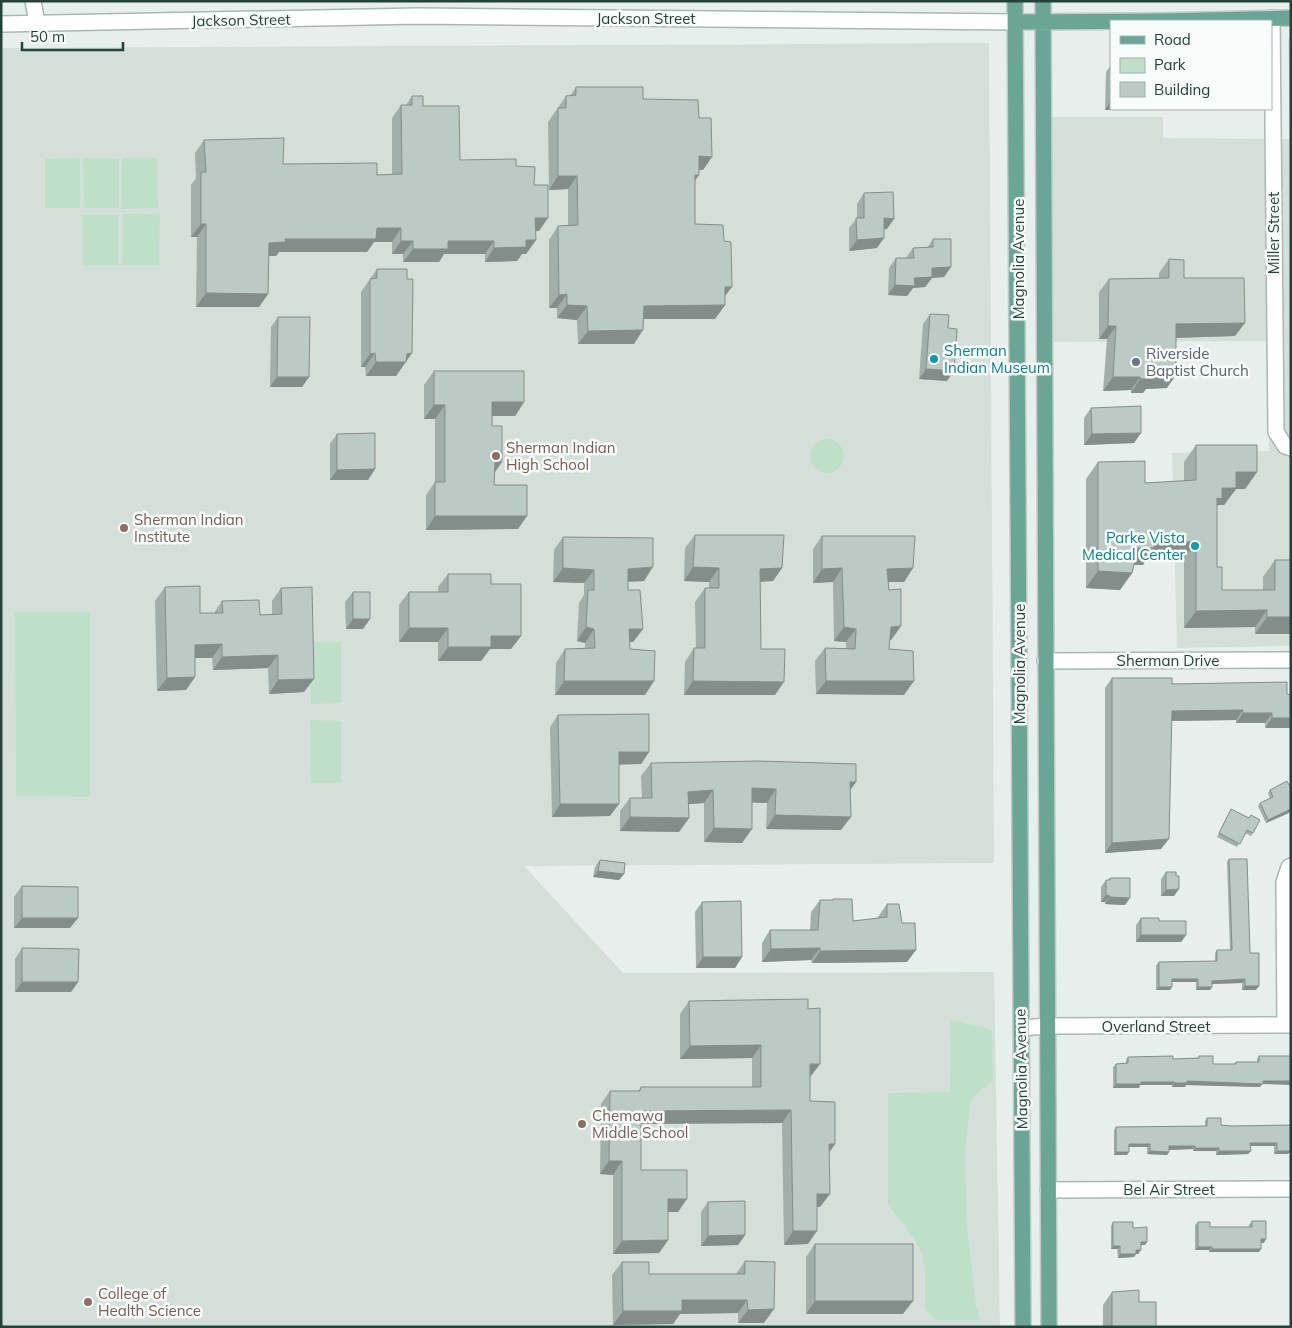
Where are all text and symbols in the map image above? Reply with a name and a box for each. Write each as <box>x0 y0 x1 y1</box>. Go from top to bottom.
street label: Jackson Street <box>596 9 696 28</box>
street label: Jackson Street <box>191 10 291 30</box>
scale bar <box>22 20 124 52</box>
legend <box>1110 20 1272 110</box>
text: 50 m <box>30 27 65 46</box>
text: Road <box>1154 30 1191 49</box>
text: Park <box>1154 55 1186 74</box>
text: Building <box>1154 80 1210 99</box>
street label: Miller Street <box>1264 192 1283 274</box>
street label: Magnolia Avenue <box>1009 199 1028 319</box>
place label: Sherman Indian Museum <box>944 341 1050 377</box>
place label: Riverside Baptist Church <box>1146 344 1249 380</box>
marker: Sherman Indian Museum <box>928 353 940 365</box>
marker: Riverside Baptist Church <box>1130 356 1142 368</box>
place label: Sherman Indian High School <box>506 438 616 474</box>
marker: Sherman Indian High School <box>490 450 502 462</box>
place label: Sherman Indian Institute <box>134 510 244 546</box>
marker: Sherman Indian Institute <box>118 522 130 534</box>
place label: Parke Vista Medical Center <box>1082 528 1186 564</box>
marker: Parke Vista Medical Center <box>1189 540 1201 552</box>
street label: Magnolia Avenue <box>1010 604 1029 724</box>
street label: Sherman Drive <box>1117 651 1219 670</box>
street label: Magnolia Avenue <box>1010 1009 1032 1129</box>
street label: Overland Street <box>1102 1017 1210 1036</box>
place label: Chemawa Middle School <box>592 1106 688 1142</box>
marker: Chemawa Middle School <box>576 1118 588 1130</box>
street label: Bel Air Street <box>1123 1180 1215 1199</box>
place label: College of Health Science <box>98 1284 201 1320</box>
marker: College of Health Science <box>82 1296 94 1308</box>

